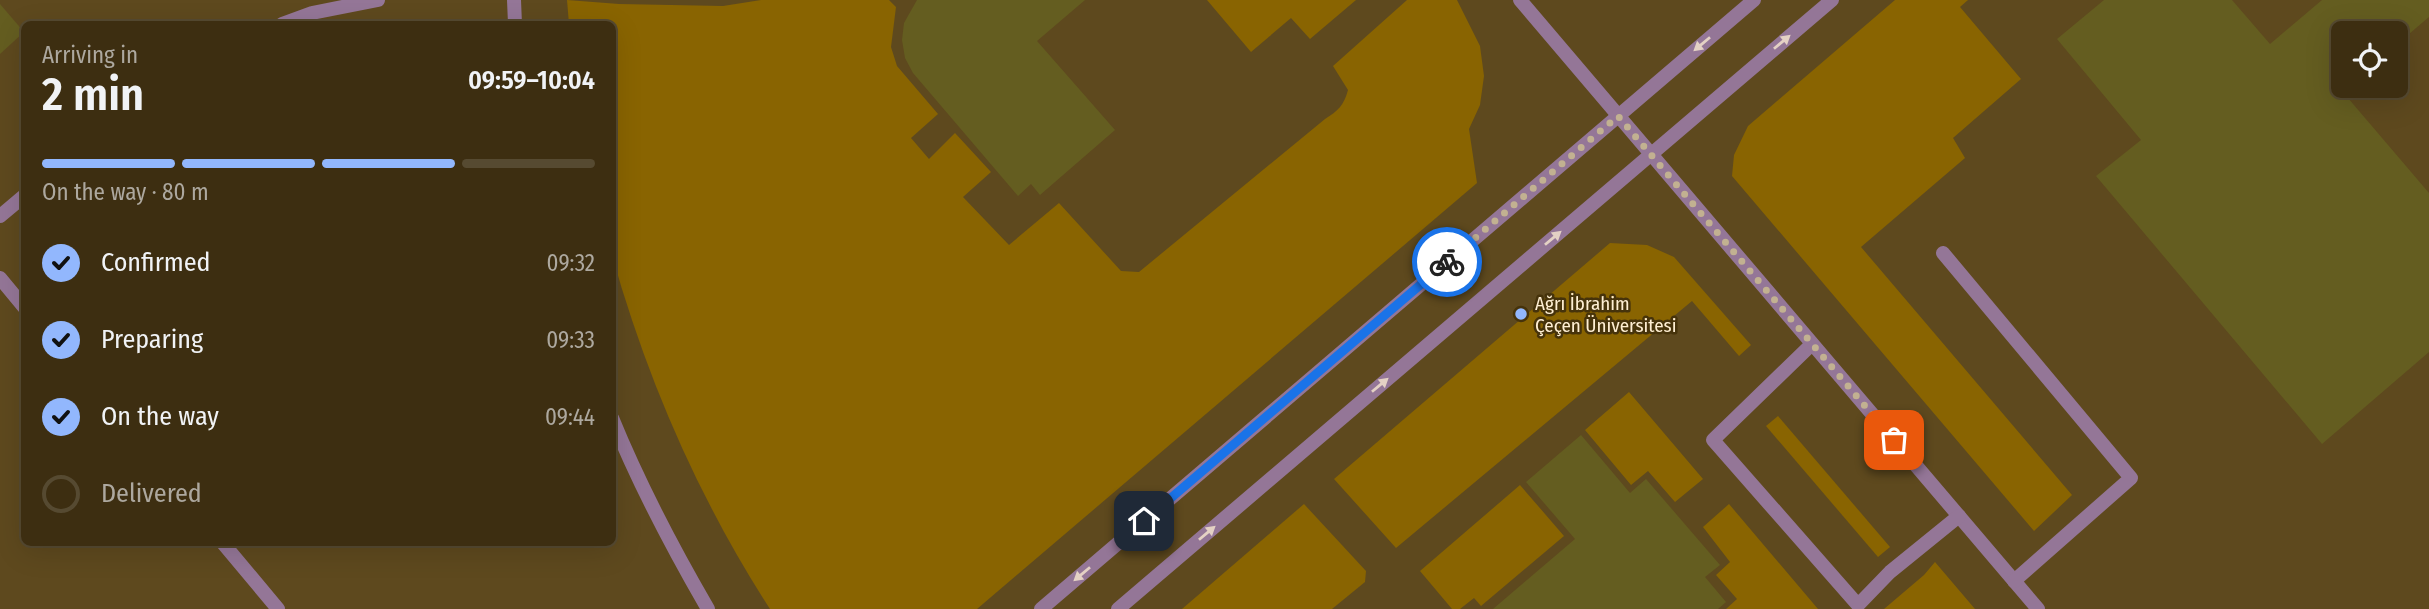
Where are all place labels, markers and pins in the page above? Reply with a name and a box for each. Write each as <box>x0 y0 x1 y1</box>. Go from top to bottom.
place label: Ağrı İbrahim Çeçen Üniversitesi <box>1535 292 1677 337</box>
marker: Ağrı İbrahim Çeçen Üniversitesi <box>1513 306 1529 322</box>
pin <box>1864 410 1924 470</box>
pin <box>1114 491 1174 551</box>

